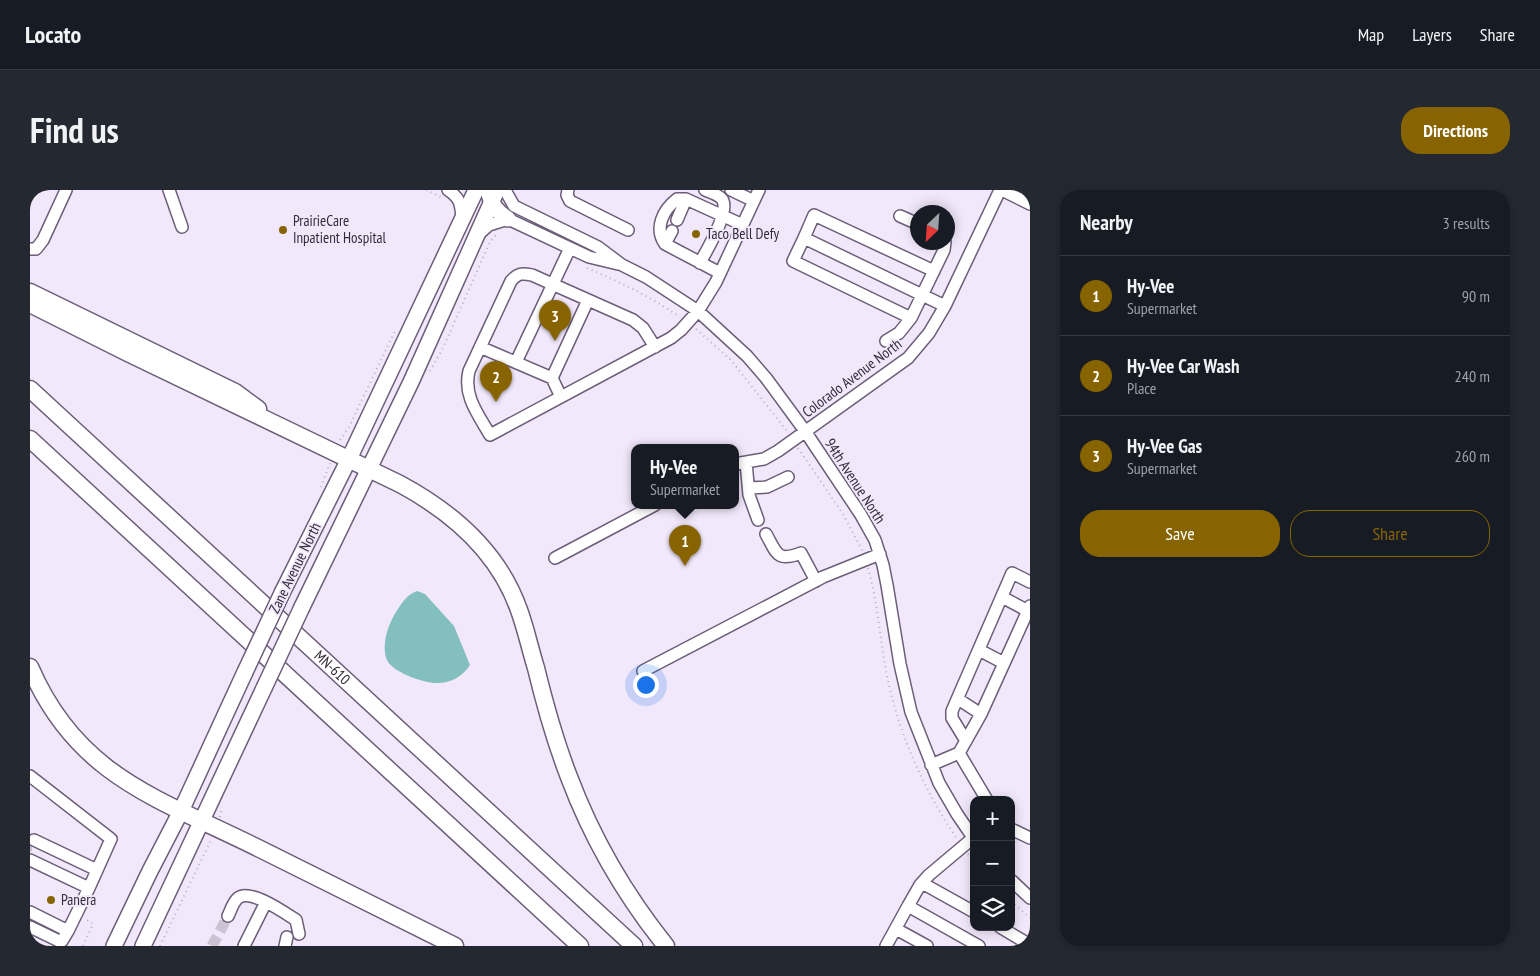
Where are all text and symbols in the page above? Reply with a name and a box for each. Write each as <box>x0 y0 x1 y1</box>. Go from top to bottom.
text: Locato <box>25 19 81 50</box>
text: Map <box>1358 23 1384 46</box>
text: Layers <box>1412 23 1452 46</box>
text: Share <box>1480 23 1515 46</box>
text: Find us <box>30 107 119 153</box>
button: Directions <box>1401 107 1510 154</box>
north arrow <box>910 205 955 250</box>
text: Nearby <box>1080 209 1133 236</box>
place label: PrairieCare Inpatient Hospital <box>293 211 387 247</box>
text: 3 results <box>1443 213 1490 233</box>
marker: PrairieCare Inpatient Hospital <box>277 224 289 236</box>
place label: Taco Bell Defy <box>706 224 780 243</box>
marker: Taco Bell Defy <box>690 228 702 240</box>
text: Hy-Vee <box>1127 274 1175 298</box>
text: 1 <box>1092 286 1100 306</box>
text: 90 m <box>1462 286 1490 306</box>
text: Supermarket <box>1127 298 1197 318</box>
pin: 3 <box>539 300 571 341</box>
street label: Colorado Avenue North <box>798 334 905 421</box>
text: Hy-Vee Car Wash <box>1127 354 1239 378</box>
pin: 2 <box>480 361 512 402</box>
text: 2 <box>1092 366 1100 386</box>
text: 240 m <box>1455 366 1490 386</box>
text: Place <box>1127 378 1156 398</box>
text: Hy-Vee Gas <box>1127 434 1202 458</box>
street label: 94th Avenue North <box>821 435 890 527</box>
popup <box>631 444 739 509</box>
text: 3 <box>1092 446 1100 466</box>
text: 260 m <box>1455 446 1490 466</box>
text: Hy-Vee <box>650 455 698 479</box>
text: Supermarket <box>1127 458 1197 478</box>
text: Supermarket <box>650 479 720 499</box>
button: Save <box>1080 510 1280 557</box>
button: Share <box>1290 510 1490 557</box>
street label: Zane Avenue North <box>264 519 325 616</box>
pin: 1 <box>669 525 701 566</box>
street label: MN-610 <box>310 646 355 689</box>
your location <box>633 672 659 698</box>
map controls <box>970 796 1015 931</box>
button: + <box>970 796 1015 841</box>
button: − <box>970 841 1015 886</box>
button: layers <box>970 886 1015 931</box>
place label: Panera <box>61 890 96 909</box>
marker: Panera <box>45 894 57 906</box>

